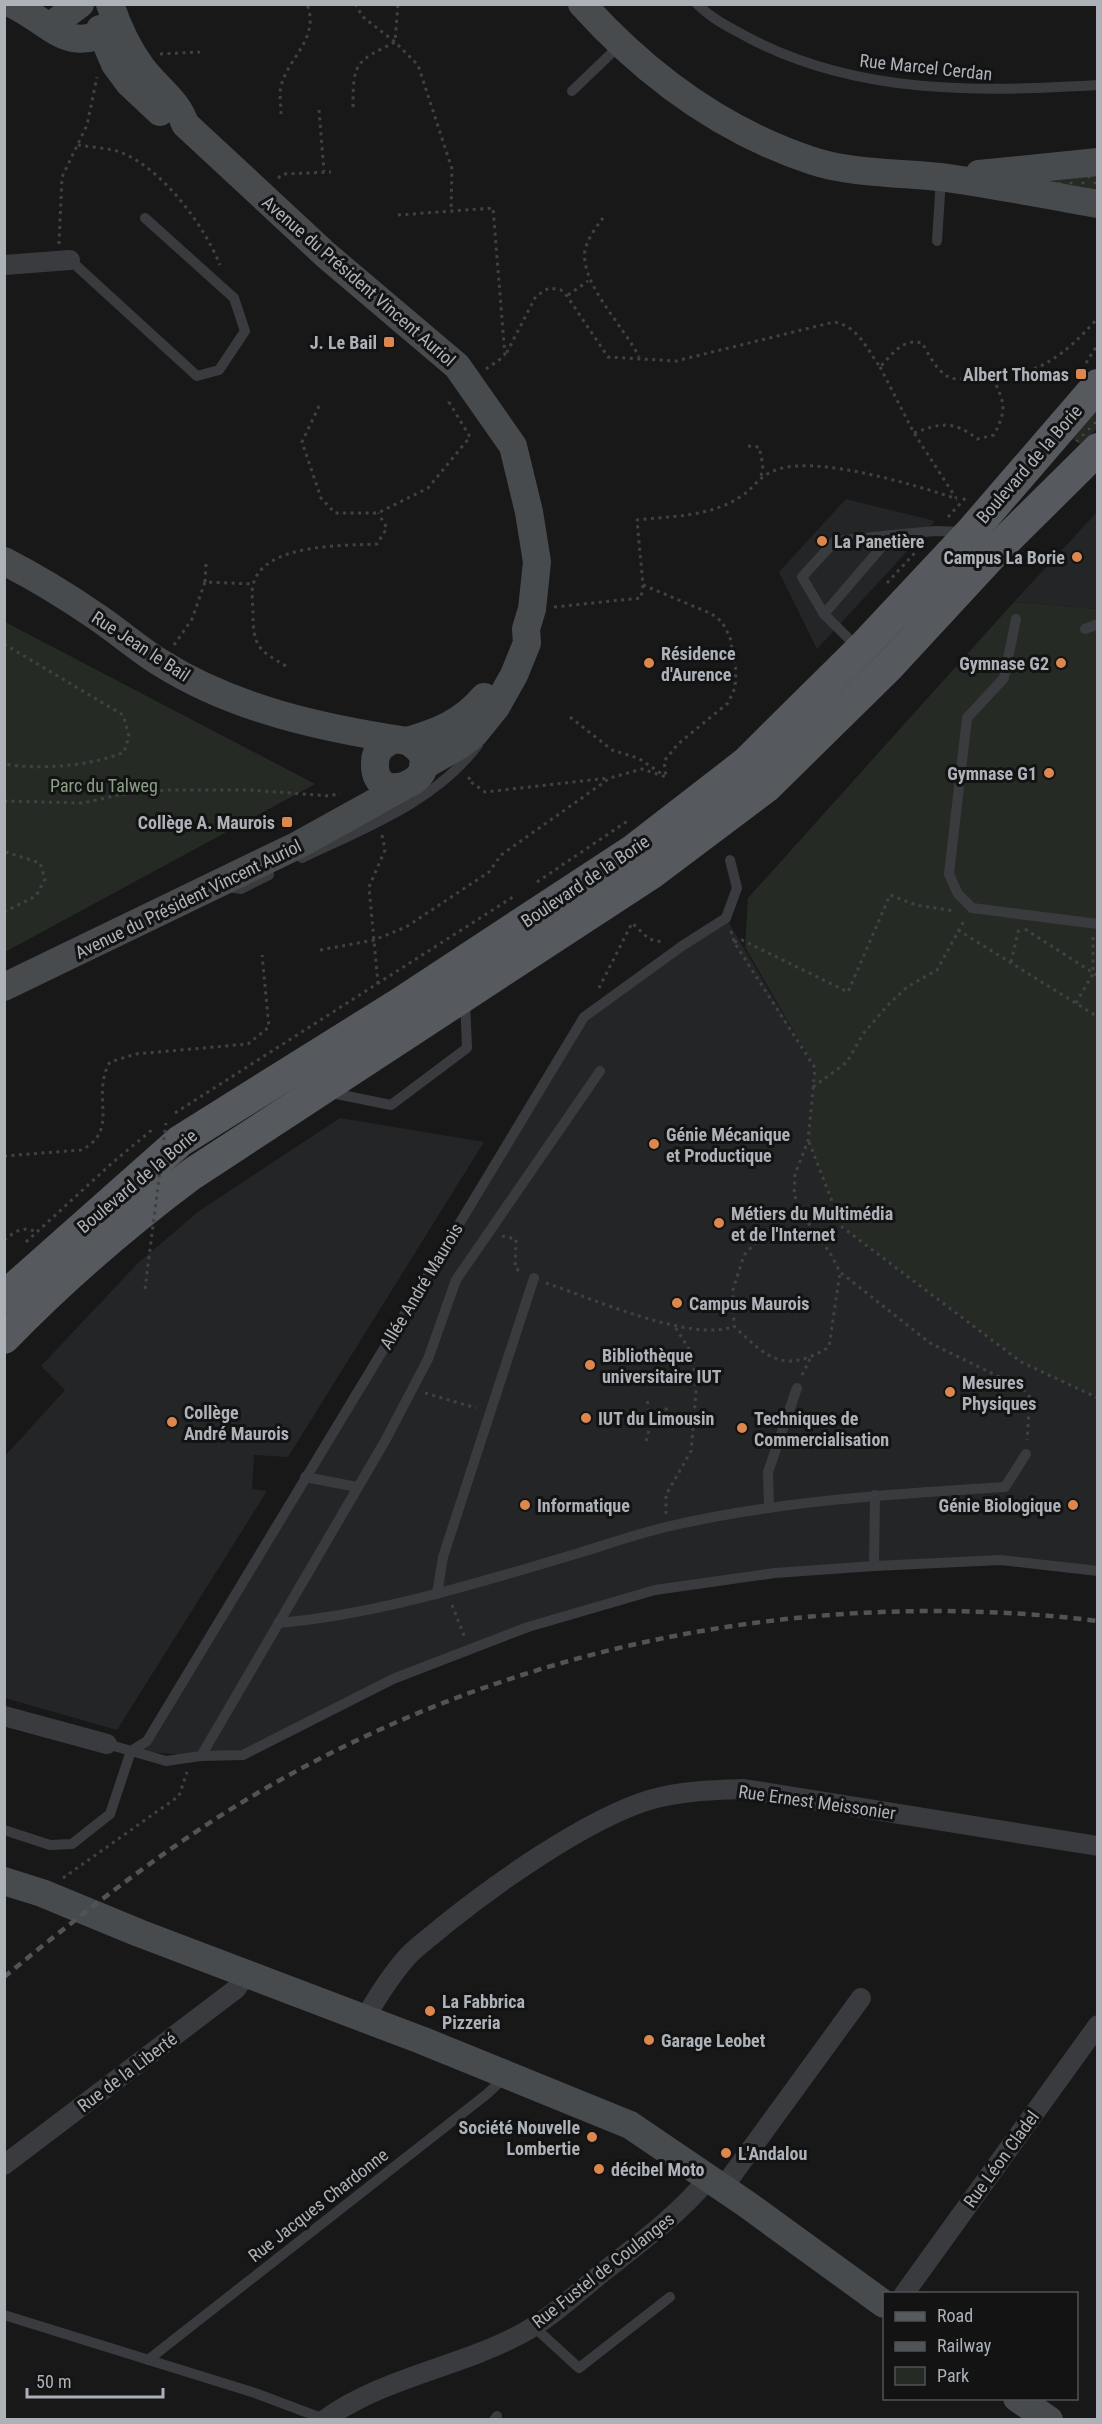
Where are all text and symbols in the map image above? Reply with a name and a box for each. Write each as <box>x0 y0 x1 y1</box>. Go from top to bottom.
street label: Rue Marcel Cerdan <box>858 50 994 84</box>
street label: Avenue du Président Vincent Auriol <box>258 191 460 371</box>
place label: J. Le Bail <box>310 332 377 353</box>
marker: J. Le Bail <box>382 335 396 349</box>
place label: Albert Thomas <box>963 364 1069 385</box>
marker: Albert Thomas <box>1074 367 1088 381</box>
street label: Boulevard de la Borie <box>972 401 1086 527</box>
place label: La Panetière <box>834 531 925 552</box>
marker: La Panetière <box>815 534 829 548</box>
place label: Campus La Borie <box>943 547 1065 568</box>
marker: Campus La Borie <box>1070 550 1084 564</box>
street label: Rue Jean le Bail <box>88 606 194 686</box>
place label: Résidence d'Aurence <box>661 643 736 685</box>
place label: Gymnase G2 <box>959 653 1049 674</box>
marker: Résidence d'Aurence <box>642 656 656 670</box>
marker: Gymnase G2 <box>1054 656 1068 670</box>
place label: Gymnase G1 <box>947 763 1037 784</box>
marker: Gymnase G1 <box>1042 766 1056 780</box>
park label: Parc du Talweg <box>50 775 158 796</box>
place label: Collège A. Maurois <box>138 812 275 833</box>
marker: Collège A. Maurois <box>280 815 294 829</box>
street label: Boulevard de la Borie <box>517 830 653 932</box>
street label: Avenue du Président Vincent Auriol <box>72 835 304 963</box>
place label: Génie Mécanique et Productique <box>666 1124 791 1166</box>
street label: Boulevard de la Borie <box>73 1125 201 1237</box>
marker: Génie Mécanique et Productique <box>647 1137 661 1151</box>
place label: Métiers du Multimédia et de l'Internet <box>731 1203 893 1245</box>
marker: Métiers du Multimédia et de l'Internet <box>712 1216 726 1230</box>
street label: Allée André Maurois <box>375 1219 467 1353</box>
place label: Campus Maurois <box>689 1293 809 1314</box>
marker: Campus Maurois <box>670 1296 684 1310</box>
place label: Bibliothèque universitaire IUT <box>602 1345 722 1387</box>
marker: Bibliothèque universitaire IUT <box>583 1358 597 1372</box>
place label: Mesures Physiques <box>962 1372 1036 1414</box>
marker: Mesures Physiques <box>943 1385 957 1399</box>
place label: Collège André Maurois <box>184 1402 289 1444</box>
place label: IUT du Limousin <box>598 1408 714 1429</box>
place label: Techniques de Commercialisation <box>754 1408 889 1450</box>
marker: IUT du Limousin <box>579 1411 593 1425</box>
marker: Collège André Maurois <box>165 1415 179 1429</box>
marker: Techniques de Commercialisation <box>735 1421 749 1435</box>
place label: Informatique <box>537 1495 630 1516</box>
place label: Génie Biologique <box>939 1495 1061 1516</box>
marker: Informatique <box>518 1498 532 1512</box>
marker: Génie Biologique <box>1066 1498 1080 1512</box>
street label: Rue Ernest Meissonier <box>737 1781 897 1823</box>
place label: La Fabbrica Pizzeria <box>442 1991 525 2033</box>
marker: La Fabbrica Pizzeria <box>423 2004 437 2018</box>
street label: Rue de la Liberté <box>73 2028 181 2116</box>
place label: Garage Leobet <box>661 2030 766 2051</box>
marker: Garage Leobet <box>642 2033 656 2047</box>
street label: Rue Léon Cladel <box>959 2107 1043 2211</box>
place label: Société Nouvelle Lombertie <box>459 2117 580 2159</box>
marker: Société Nouvelle Lombertie <box>585 2130 599 2144</box>
place label: L'Andalou <box>738 2143 807 2164</box>
street label: Rue Jacques Chardonne <box>244 2144 392 2266</box>
marker: L'Andalou <box>719 2146 733 2160</box>
place label: décibel Moto <box>611 2159 704 2180</box>
marker: décibel Moto <box>592 2162 606 2176</box>
street label: Rue Fustel de Coulanges <box>528 2208 678 2332</box>
legend <box>883 2292 1078 2400</box>
text: Road <box>937 2305 973 2326</box>
text: Railway <box>937 2335 992 2356</box>
scale bar <box>27 2361 164 2399</box>
text: Park <box>937 2365 969 2386</box>
text: 50 m <box>36 2371 71 2392</box>

